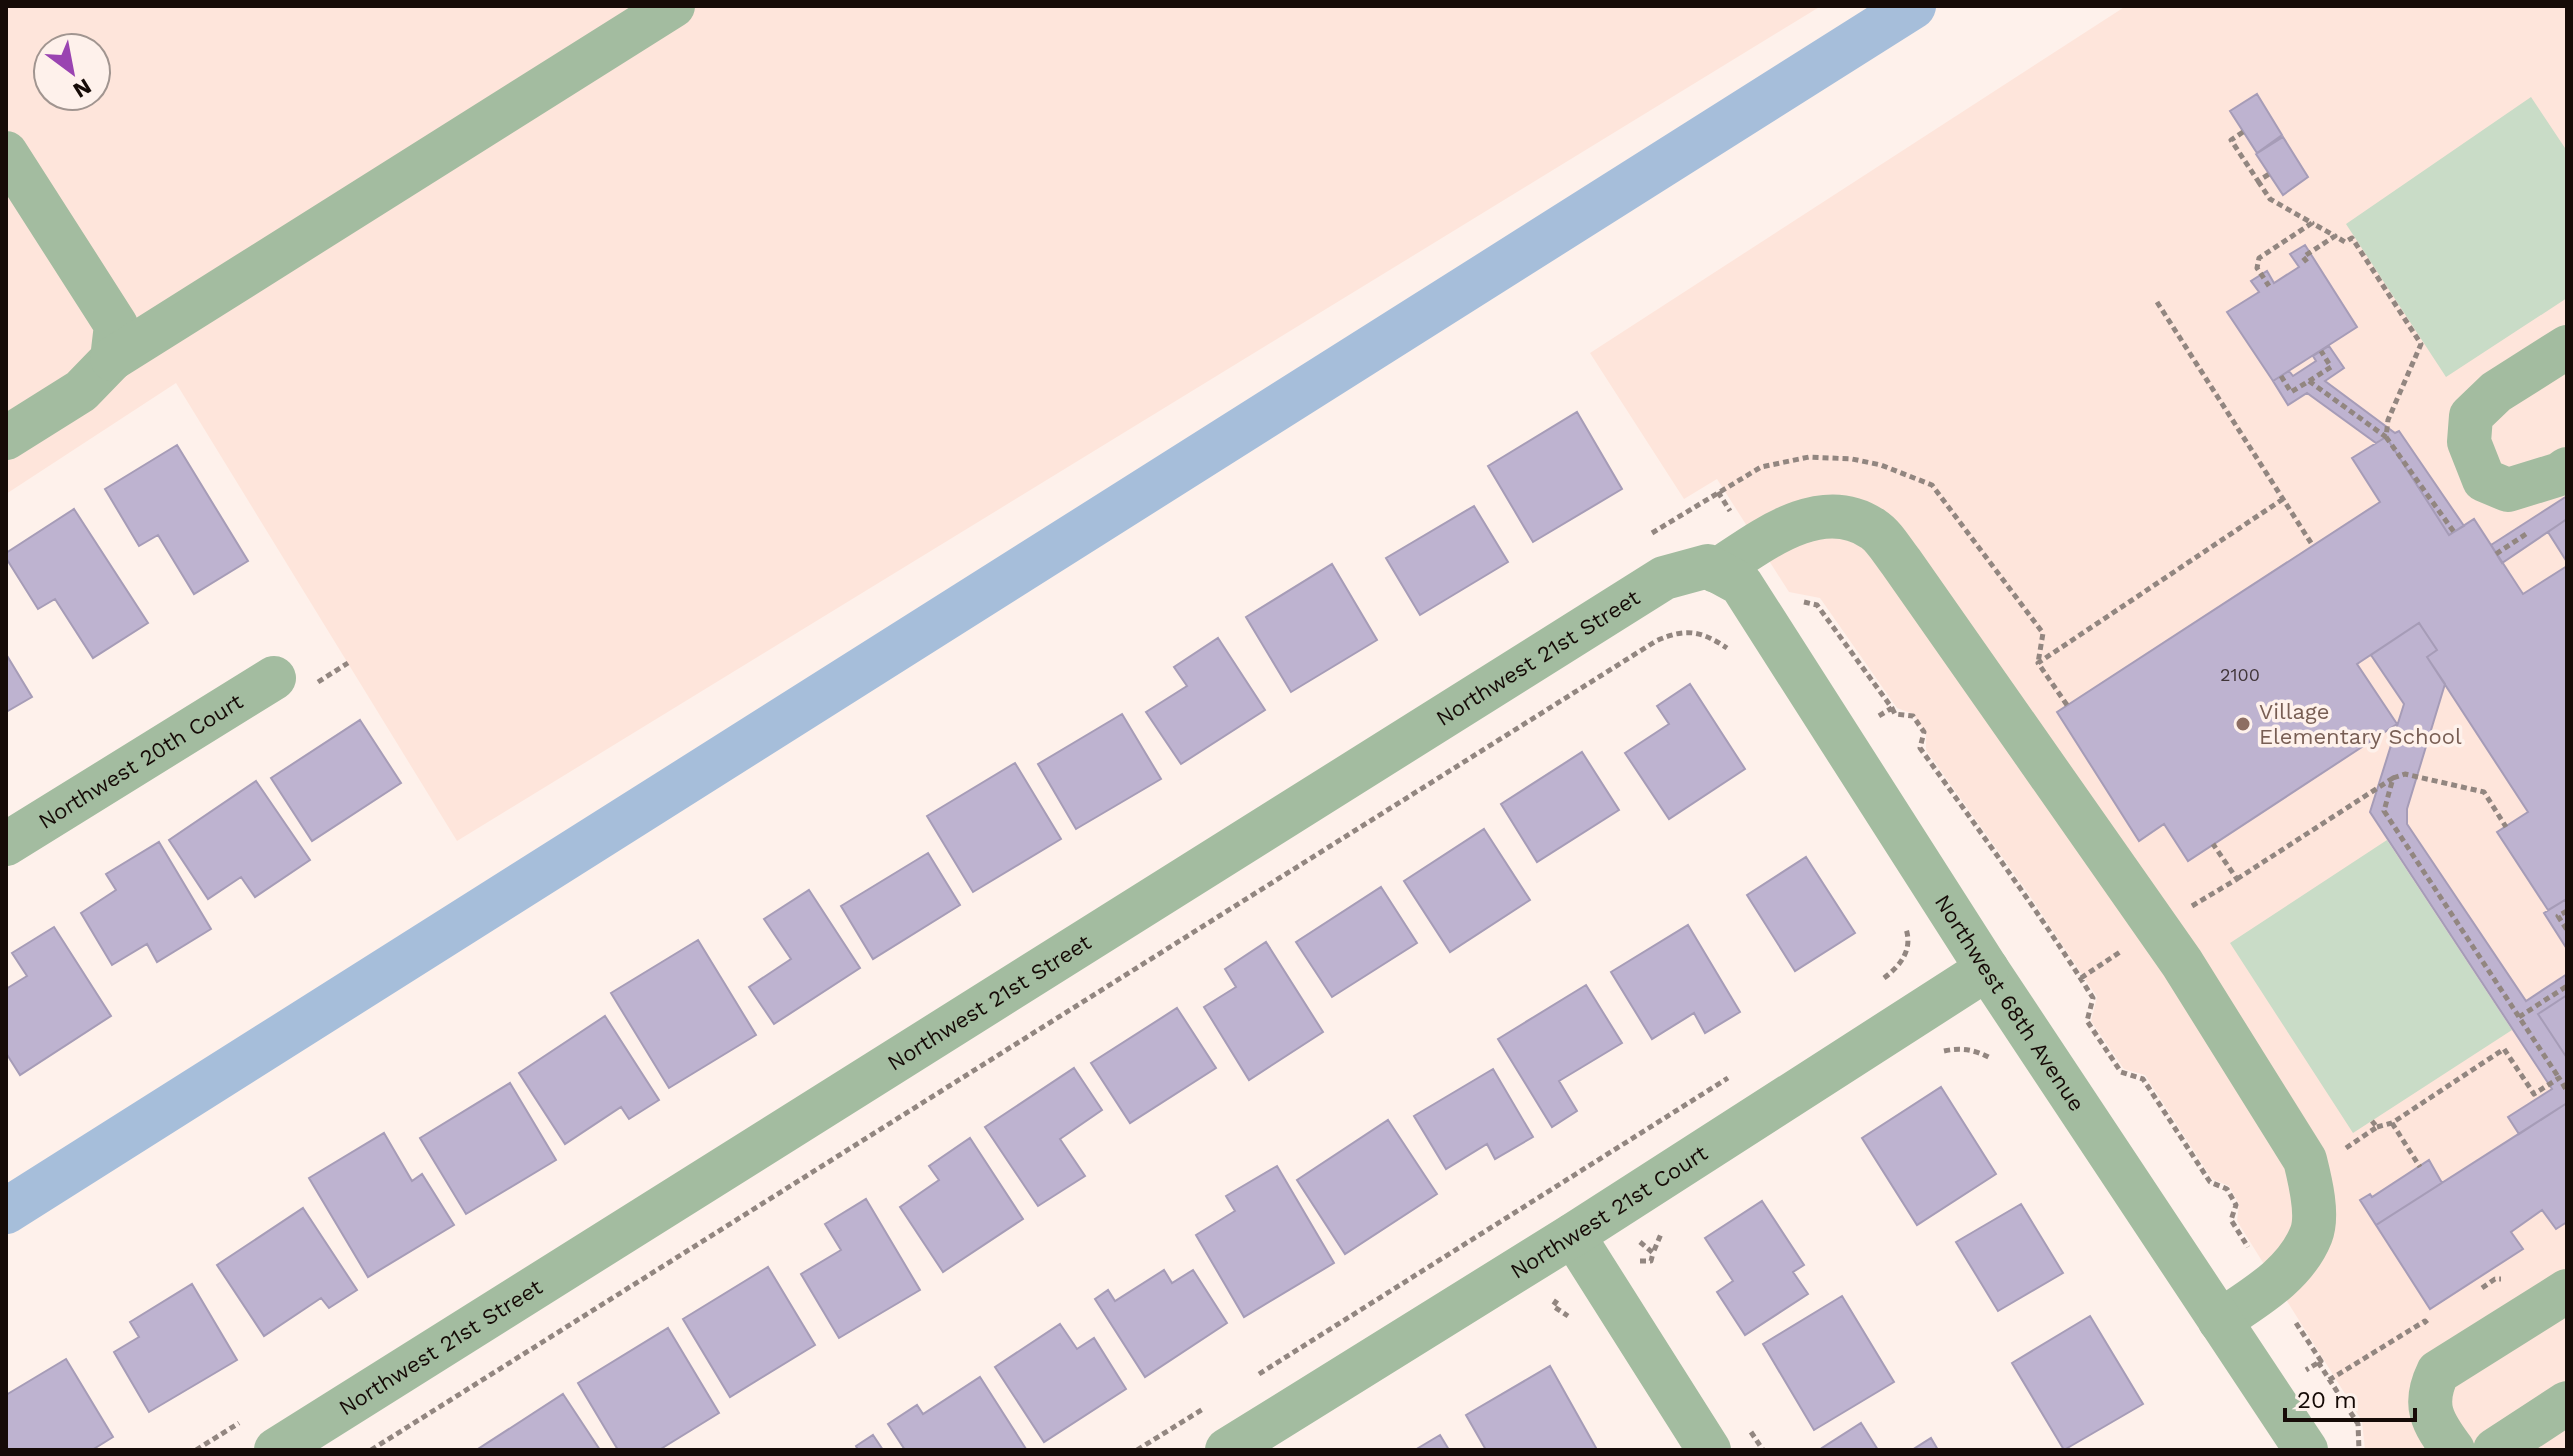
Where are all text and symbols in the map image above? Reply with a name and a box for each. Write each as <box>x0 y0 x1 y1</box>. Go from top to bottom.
north arrow <box>32 32 112 112</box>
text: N <box>69 74 96 103</box>
street label: Northwest 21st Street <box>1431 584 1644 731</box>
house number: 2100 <box>2220 664 2260 685</box>
street label: Northwest 20th Court <box>34 688 247 833</box>
place label: Village Elementary School <box>2259 699 2462 749</box>
marker: Village Elementary School <box>2234 715 2252 733</box>
street label: Northwest 68th Avenue <box>1930 890 2090 1116</box>
street label: Northwest 21st Street <box>883 929 1095 1075</box>
street label: Northwest 21st Court <box>1506 1140 1712 1283</box>
street label: Northwest 21st Street <box>334 1274 547 1420</box>
scale bar <box>2285 1372 2415 1422</box>
text: 20 m <box>2297 1386 2357 1414</box>

